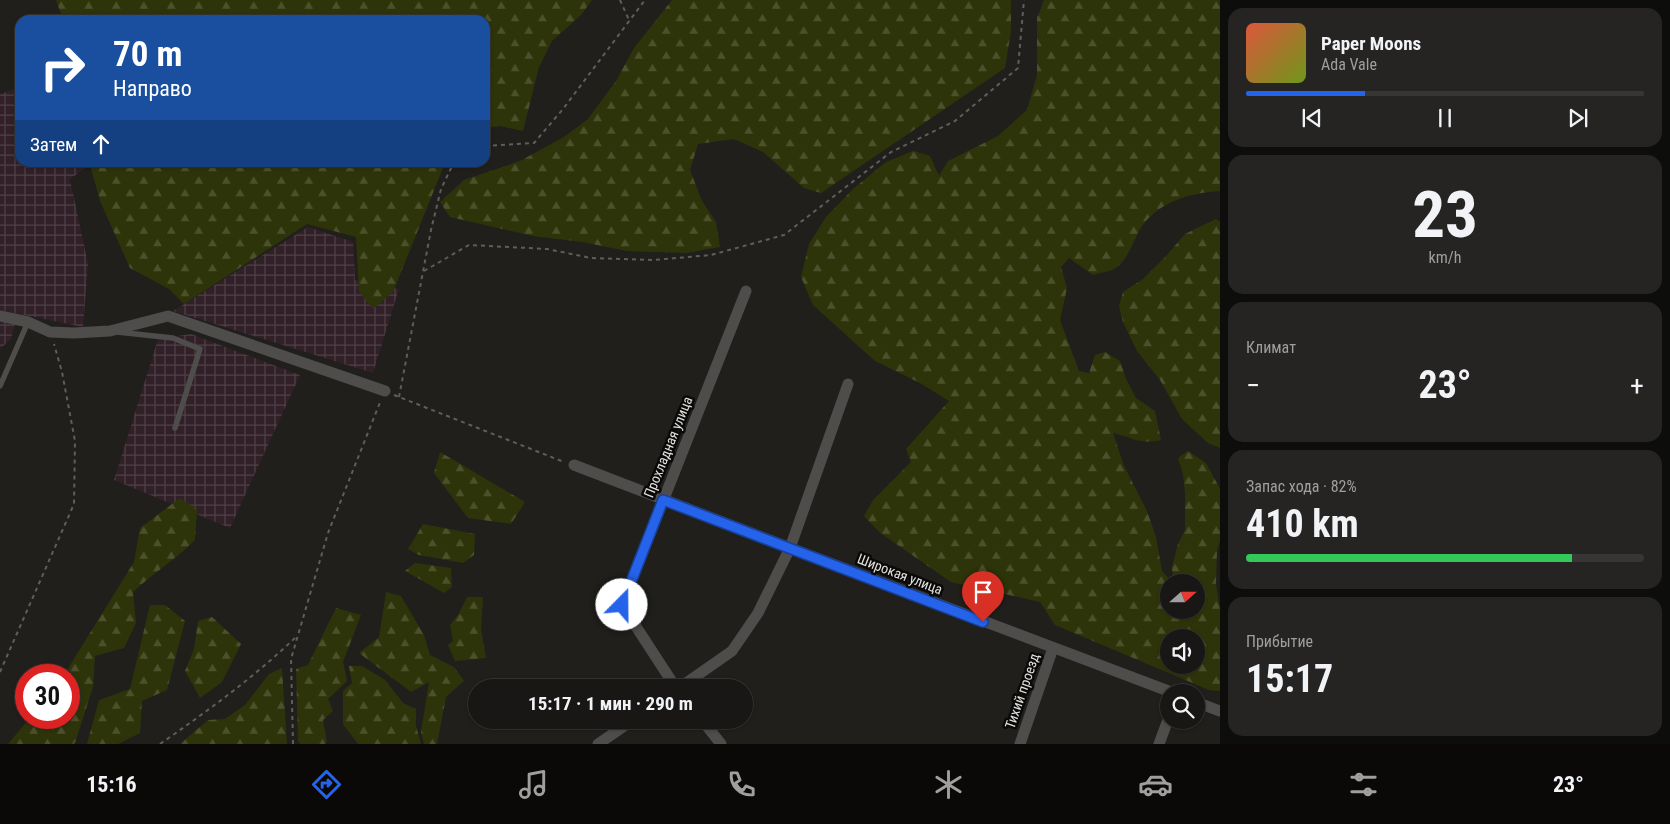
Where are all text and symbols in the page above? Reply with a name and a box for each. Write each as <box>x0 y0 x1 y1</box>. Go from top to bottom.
text: Paper Moons <box>1321 32 1421 55</box>
text: 70 m <box>113 34 182 75</box>
icon: right <box>30 35 95 100</box>
text: Ada Vale <box>1321 55 1377 74</box>
text: Направо <box>113 76 192 101</box>
icon: previous <box>1298 104 1326 132</box>
icon: pause <box>1431 104 1459 132</box>
icon: next <box>1564 104 1592 132</box>
icon: ahead <box>87 130 115 158</box>
text: Затем <box>30 133 77 156</box>
text: 23 <box>1412 177 1478 253</box>
text: km/h <box>1429 248 1461 267</box>
text: Климат <box>1246 338 1296 357</box>
text: 23° <box>1418 363 1472 407</box>
text: − <box>1246 369 1260 402</box>
text: + <box>1630 369 1644 402</box>
street label: Прохладная улица <box>640 394 696 500</box>
text: Запас хода · 82% <box>1246 477 1357 496</box>
text: 410 km <box>1246 502 1359 546</box>
street label: Широкая улица <box>855 550 945 598</box>
pin <box>962 571 1004 622</box>
north arrow <box>1160 574 1205 619</box>
map controls <box>1160 574 1205 729</box>
position arrow <box>595 578 647 630</box>
icon: arrive <box>969 578 997 606</box>
button: sound <box>1160 629 1205 674</box>
text: Прибытие <box>1246 632 1313 651</box>
street label: Тихий проезд <box>1002 651 1043 731</box>
text: 15:17 <box>1246 657 1333 701</box>
speed limit sign: 30 <box>15 664 80 729</box>
button: search <box>1160 684 1205 729</box>
text: 15:17 · 1 мин · 290 m <box>528 692 693 715</box>
icon: directions <box>309 767 344 802</box>
icon: music <box>516 767 551 802</box>
icon: phone <box>724 767 759 802</box>
icon: climate <box>931 767 966 802</box>
icon: car <box>1138 767 1173 802</box>
icon: filters <box>1346 767 1381 802</box>
text: 15:16 <box>86 772 137 797</box>
text: 23° <box>1553 772 1584 797</box>

